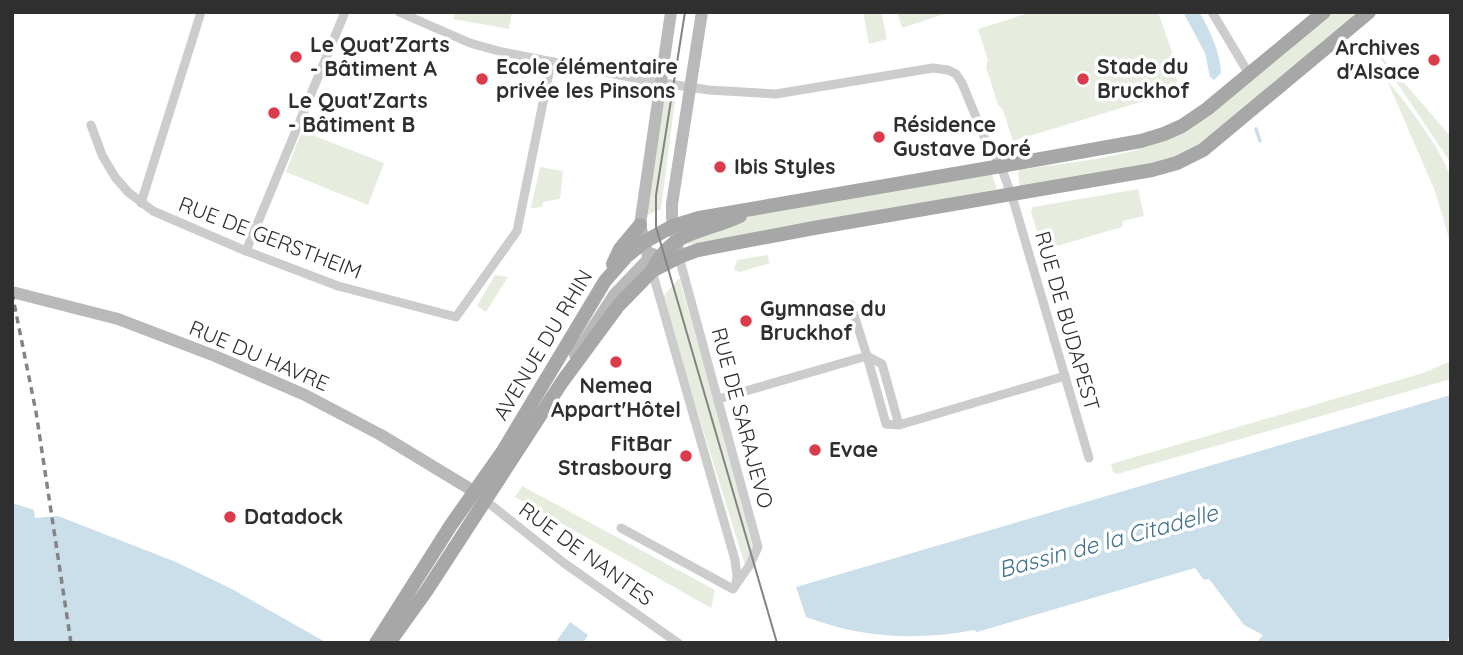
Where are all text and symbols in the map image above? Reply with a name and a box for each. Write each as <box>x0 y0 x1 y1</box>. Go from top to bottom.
place label: Le Quat'Zarts - Bâtiment A <box>310 31 450 81</box>
place label: Archives d'Alsace <box>1336 34 1420 84</box>
marker: Le Quat'Zarts - Bâtiment A <box>288 49 304 65</box>
marker: Archives d'Alsace <box>1426 52 1442 68</box>
place label: Ecole élémentaire privée les Pinsons <box>496 53 678 103</box>
place label: Stade du Bruckhof <box>1097 53 1190 103</box>
marker: Ecole élémentaire privée les Pinsons <box>474 71 490 87</box>
marker: Stade du Bruckhof <box>1075 71 1091 87</box>
place label: Le Quat'Zarts - Bâtiment B <box>288 87 428 137</box>
marker: Le Quat'Zarts - Bâtiment B <box>266 105 282 121</box>
place label: Résidence Gustave Doré <box>893 111 1031 161</box>
marker: Résidence Gustave Doré <box>871 129 887 145</box>
place label: Ibis Styles <box>734 153 835 179</box>
marker: Ibis Styles <box>712 159 728 175</box>
street label: RUE DE GERSTHEIM <box>175 190 366 284</box>
street label: RUE DE BUDAPEST <box>1030 228 1106 413</box>
street label: AVENUE DU RHIN <box>487 264 597 424</box>
place label: Gymnase du Bruckhof <box>760 295 886 345</box>
marker: Gymnase du Bruckhof <box>738 313 754 329</box>
street label: RUE DU HAVRE <box>186 314 333 396</box>
street label: RUE DE SARAJEVO <box>706 324 780 511</box>
marker: Nemea Appart'Hôtel <box>608 354 624 370</box>
place label: Nemea Appart'Hôtel <box>551 372 681 422</box>
place label: FitBar Strasbourg <box>558 430 672 480</box>
place label: Evae <box>829 436 878 462</box>
marker: Evae <box>807 442 823 458</box>
marker: FitBar Strasbourg <box>678 448 694 464</box>
street label: RUE DE NANTES <box>514 496 659 611</box>
water label: Bassin de la Citadelle <box>995 497 1222 584</box>
place label: Datadock <box>244 503 343 529</box>
marker: Datadock <box>222 509 238 525</box>

